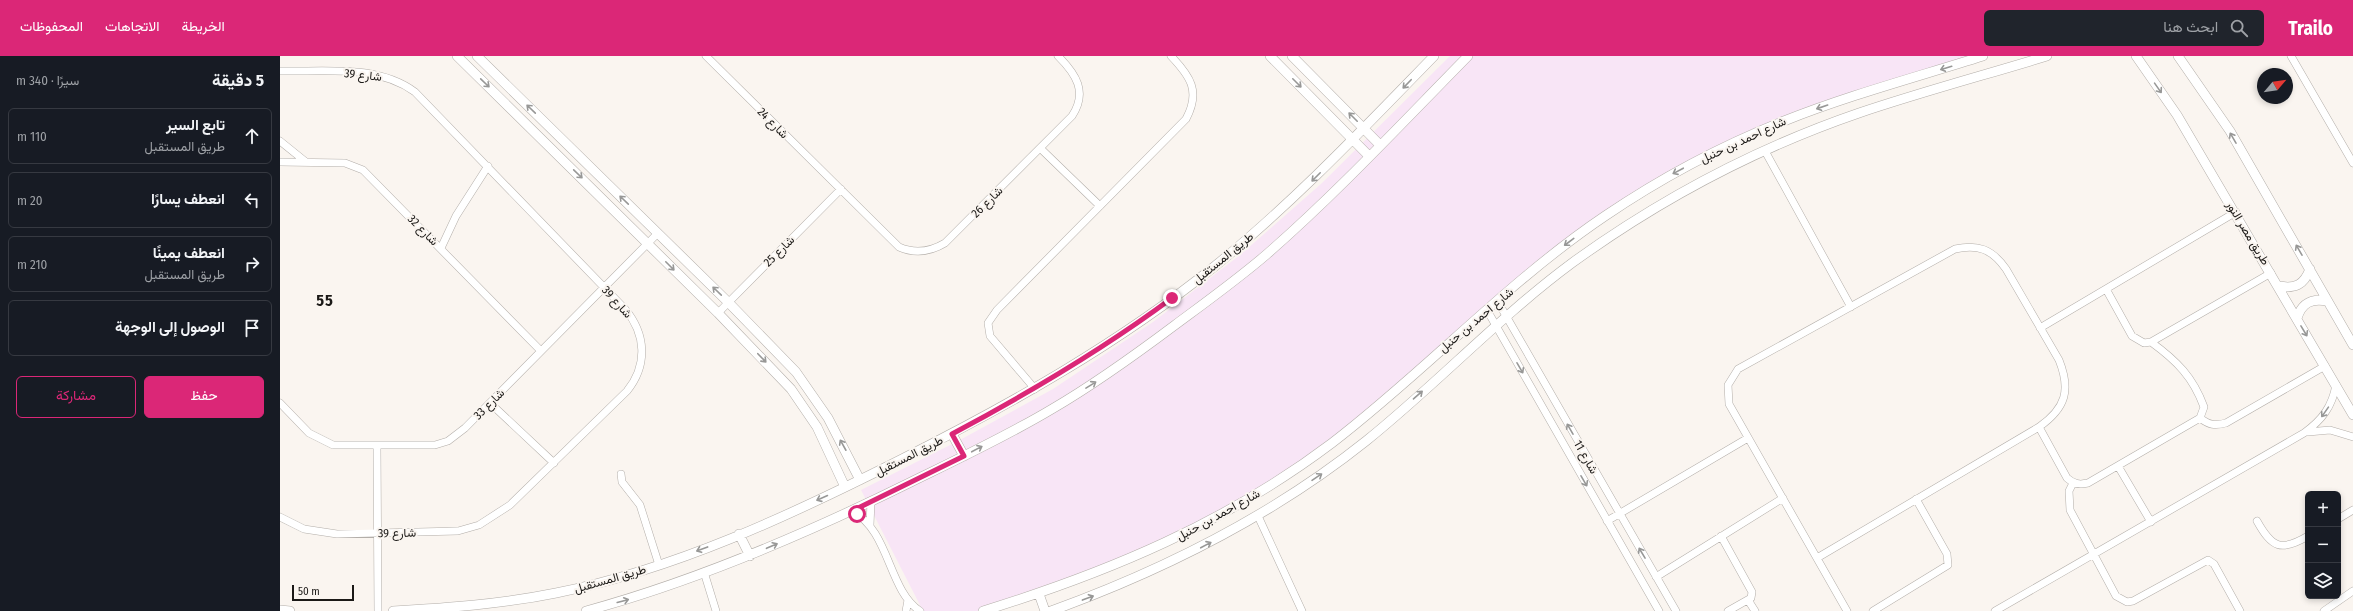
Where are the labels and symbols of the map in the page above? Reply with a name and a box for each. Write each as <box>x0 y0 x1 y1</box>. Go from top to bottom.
one-way arrow <box>1940 64 1952 72</box>
street label: شارع 39 <box>343 66 383 86</box>
north arrow <box>2257 68 2293 104</box>
one-way arrow <box>480 78 490 88</box>
one-way arrow <box>1292 78 1302 88</box>
one-way arrow <box>1402 79 1411 89</box>
one-way arrow <box>2154 82 2162 93</box>
one-way arrow <box>526 104 536 114</box>
one-way arrow <box>1816 104 1829 111</box>
street label: شارع 24 <box>753 105 791 143</box>
one-way arrow <box>1348 112 1358 122</box>
street label: شارع احمد بن حنبل <box>1698 114 1789 168</box>
one-way arrow <box>2229 132 2237 144</box>
one-way arrow <box>1672 168 1684 175</box>
one-way arrow <box>573 169 583 179</box>
one-way arrow <box>1311 172 1321 182</box>
street label: شارع 26 <box>969 184 1007 222</box>
one-way arrow <box>619 195 629 204</box>
street label: طريق مصر النور <box>2222 198 2273 268</box>
street label: شارع 32 <box>403 212 441 250</box>
street label: طريق المستقبل <box>1190 229 1257 288</box>
street label: شارع 25 <box>761 233 799 271</box>
one-way arrow <box>1564 238 1575 246</box>
one-way arrow <box>2294 244 2302 256</box>
one-way arrow <box>665 261 675 271</box>
street label: شارع 39 <box>598 283 635 322</box>
street label: شارع احمد بن حنبل <box>1436 285 1517 357</box>
one-way arrow <box>712 286 722 295</box>
route end <box>1163 289 1181 307</box>
district label: 55 <box>316 291 334 310</box>
one-way arrow <box>2301 325 2309 337</box>
one-way arrow <box>757 353 767 363</box>
one-way arrow <box>1517 362 1524 374</box>
one-way arrow <box>1085 381 1096 389</box>
street label: شارع 33 <box>471 386 509 424</box>
one-way arrow <box>1413 391 1424 400</box>
one-way arrow <box>2321 407 2329 418</box>
one-way arrow <box>1566 423 1574 435</box>
street label: طريق المستقبل <box>873 433 946 480</box>
street label: شارع 11 <box>1569 438 1601 477</box>
one-way arrow <box>839 439 847 451</box>
one-way arrow <box>971 444 983 452</box>
one-way arrow <box>1311 473 1322 481</box>
one-way arrow <box>1581 475 1589 487</box>
street label: شارع احمد بن حنبل <box>1174 486 1263 545</box>
one-way arrow <box>816 495 828 502</box>
route start <box>848 505 866 523</box>
street label: شارع 39 <box>378 526 416 542</box>
one-way arrow <box>1200 540 1212 548</box>
one-way arrow <box>765 542 777 550</box>
one-way arrow <box>697 545 709 553</box>
one-way arrow <box>1638 547 1646 559</box>
street label: طريق المستقبل <box>572 562 648 597</box>
scale bar <box>292 583 354 602</box>
one-way arrow <box>1082 593 1094 601</box>
one-way arrow <box>616 596 629 604</box>

